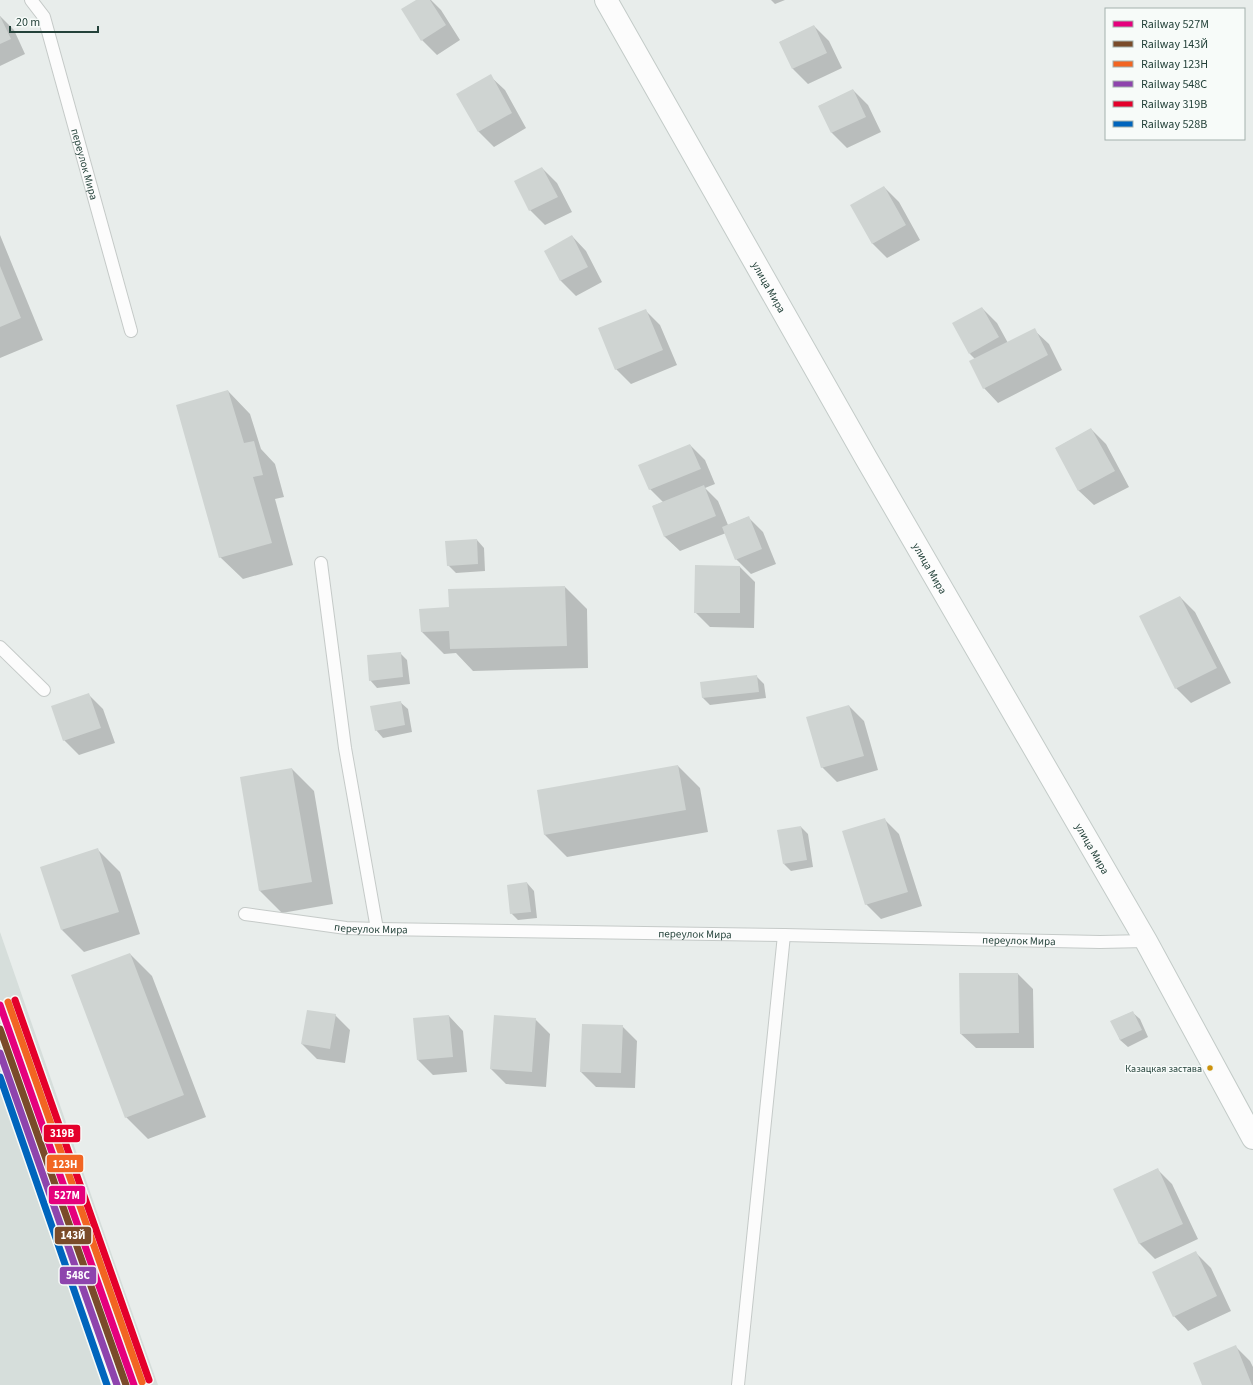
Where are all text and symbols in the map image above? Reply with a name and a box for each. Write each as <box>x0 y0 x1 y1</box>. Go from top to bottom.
scale bar <box>10 8 98 34</box>
legend <box>1105 8 1245 140</box>
text: 20 m <box>16 14 40 31</box>
text: Railway 527М <box>1141 16 1209 33</box>
text: Railway 143Й <box>1141 36 1208 53</box>
text: Railway 123Н <box>1141 56 1208 73</box>
text: Railway 548С <box>1141 76 1207 93</box>
text: Railway 319В <box>1141 96 1207 113</box>
text: Railway 528В <box>1141 116 1207 133</box>
street label: переулок Мира <box>67 127 101 202</box>
street label: улица Мира <box>748 259 789 316</box>
street label: улица Мира <box>909 540 950 597</box>
street label: улица Мира <box>1071 820 1113 877</box>
street label: переулок Мира <box>333 919 408 937</box>
street label: переулок Мира <box>658 926 732 942</box>
street label: переулок Мира <box>982 932 1056 949</box>
place label: Казацкая застава <box>1125 1062 1202 1076</box>
marker: Казацкая застава <box>1205 1063 1215 1073</box>
line badge: 319В <box>43 1124 81 1143</box>
text: 319В <box>50 1126 74 1141</box>
line badge: 123Н <box>46 1154 84 1173</box>
text: 123Н <box>53 1157 77 1172</box>
line badge: 527М <box>48 1185 86 1205</box>
text: 527М <box>54 1188 80 1203</box>
line badge: 143Й <box>54 1226 92 1245</box>
text: 143Й <box>61 1228 85 1243</box>
line badge: 548С <box>59 1266 97 1285</box>
text: 548С <box>66 1268 91 1283</box>

